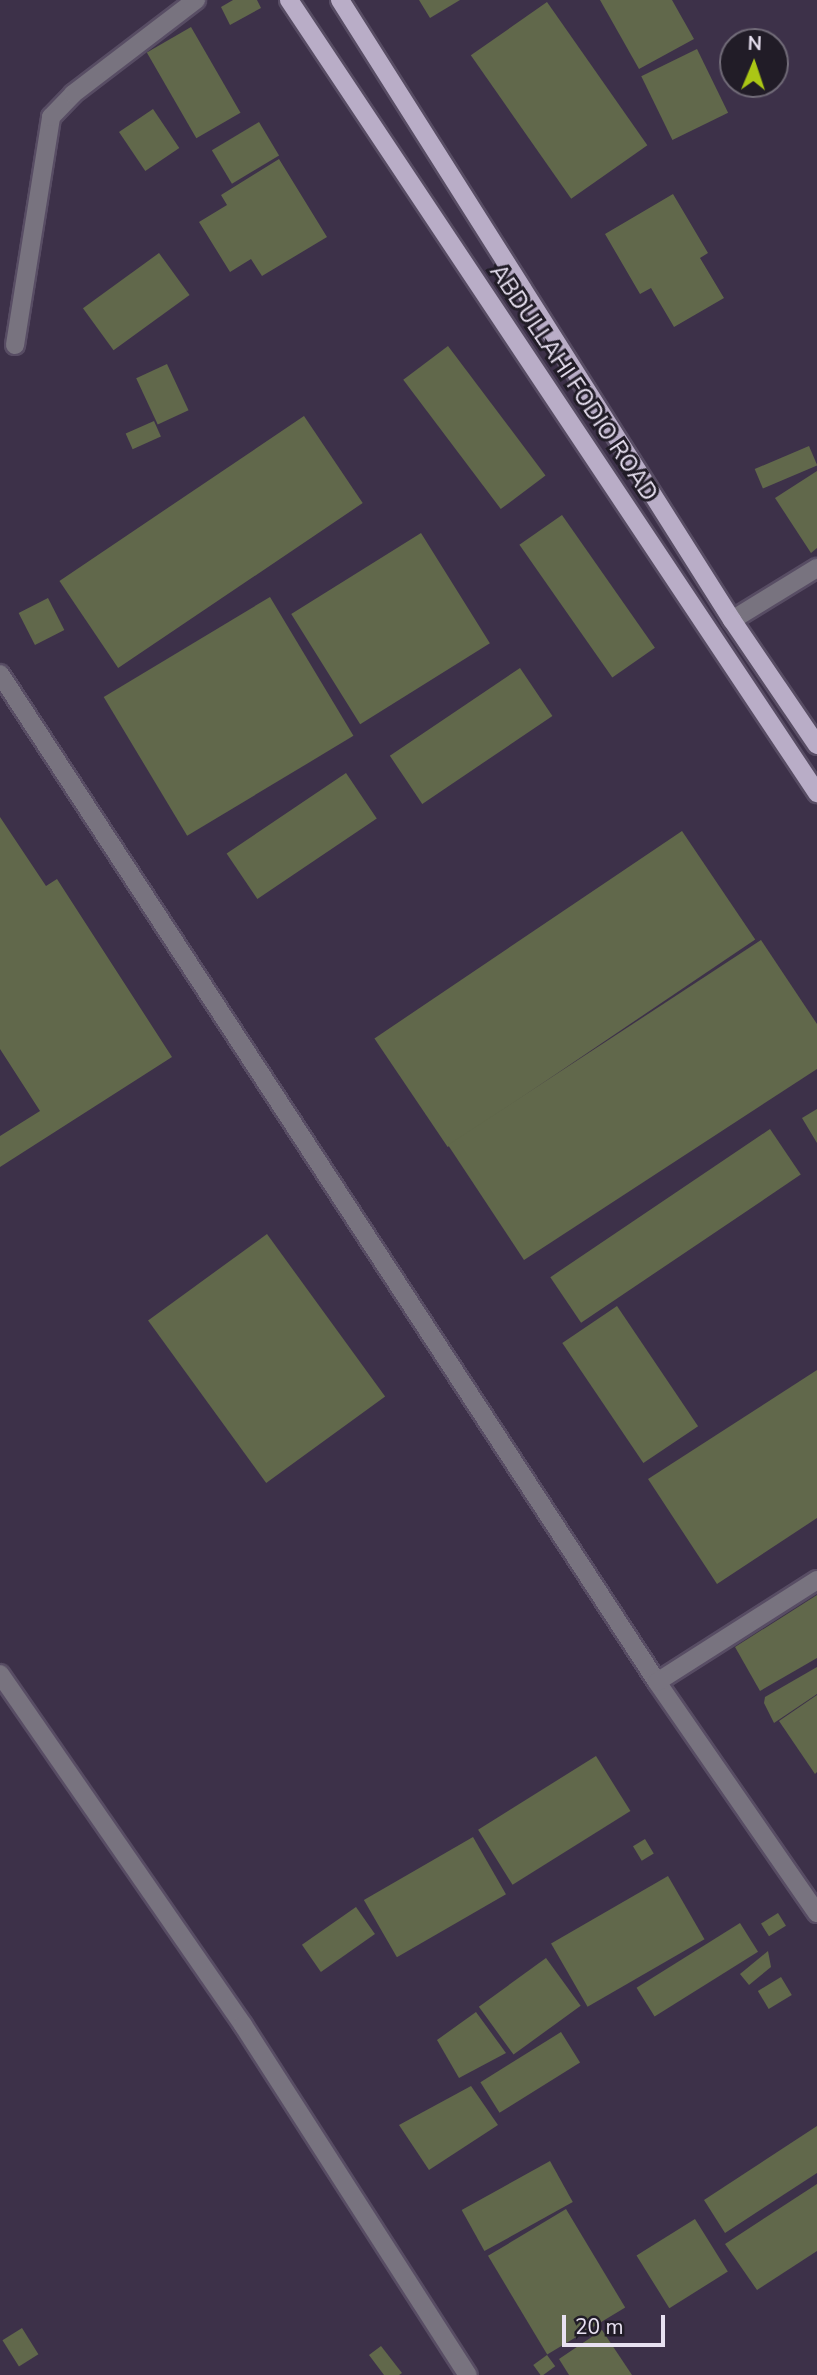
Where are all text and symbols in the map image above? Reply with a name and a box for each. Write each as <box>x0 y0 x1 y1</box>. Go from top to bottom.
north arrow <box>719 28 789 98</box>
text: N <box>747 31 762 57</box>
street label: ABDULLAHI FODIO ROAD <box>483 259 663 507</box>
scale bar <box>565 2302 668 2346</box>
text: 20 m <box>575 2313 624 2341</box>

